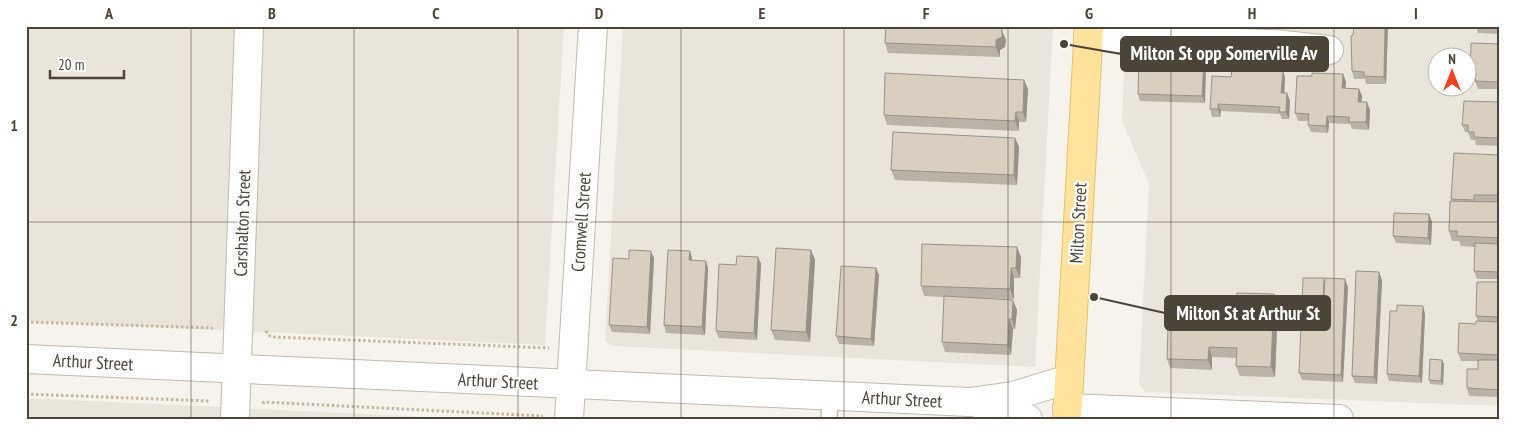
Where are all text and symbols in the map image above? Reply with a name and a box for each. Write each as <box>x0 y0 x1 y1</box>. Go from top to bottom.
text: A <box>104 3 114 23</box>
text: B <box>268 3 276 23</box>
text: C <box>432 3 440 23</box>
text: D <box>595 3 604 23</box>
text: E <box>759 3 766 23</box>
text: F <box>923 3 930 23</box>
text: G <box>1085 3 1093 23</box>
text: H <box>1248 3 1256 23</box>
text: I <box>1414 3 1418 23</box>
callout: Milton St opp Somerville Av <box>1121 37 1328 71</box>
text: Milton St opp Somerville Av <box>1131 41 1318 65</box>
scale bar <box>50 48 124 80</box>
north arrow <box>1428 48 1478 98</box>
text: N <box>1448 50 1456 68</box>
text: 20 m <box>58 55 84 74</box>
text: 1 <box>10 115 18 135</box>
street label: Carshalton Street <box>229 169 255 277</box>
street label: Cromwell Street <box>566 171 596 273</box>
street label: Milton Street <box>1064 182 1092 264</box>
callout: Milton St at Arthur St <box>1165 296 1330 330</box>
text: Milton St at Arthur St <box>1176 301 1320 325</box>
text: 2 <box>10 310 18 330</box>
street label: Arthur Street <box>52 348 134 376</box>
street label: Arthur Street <box>457 367 539 395</box>
street label: Arthur Street <box>861 385 943 413</box>

